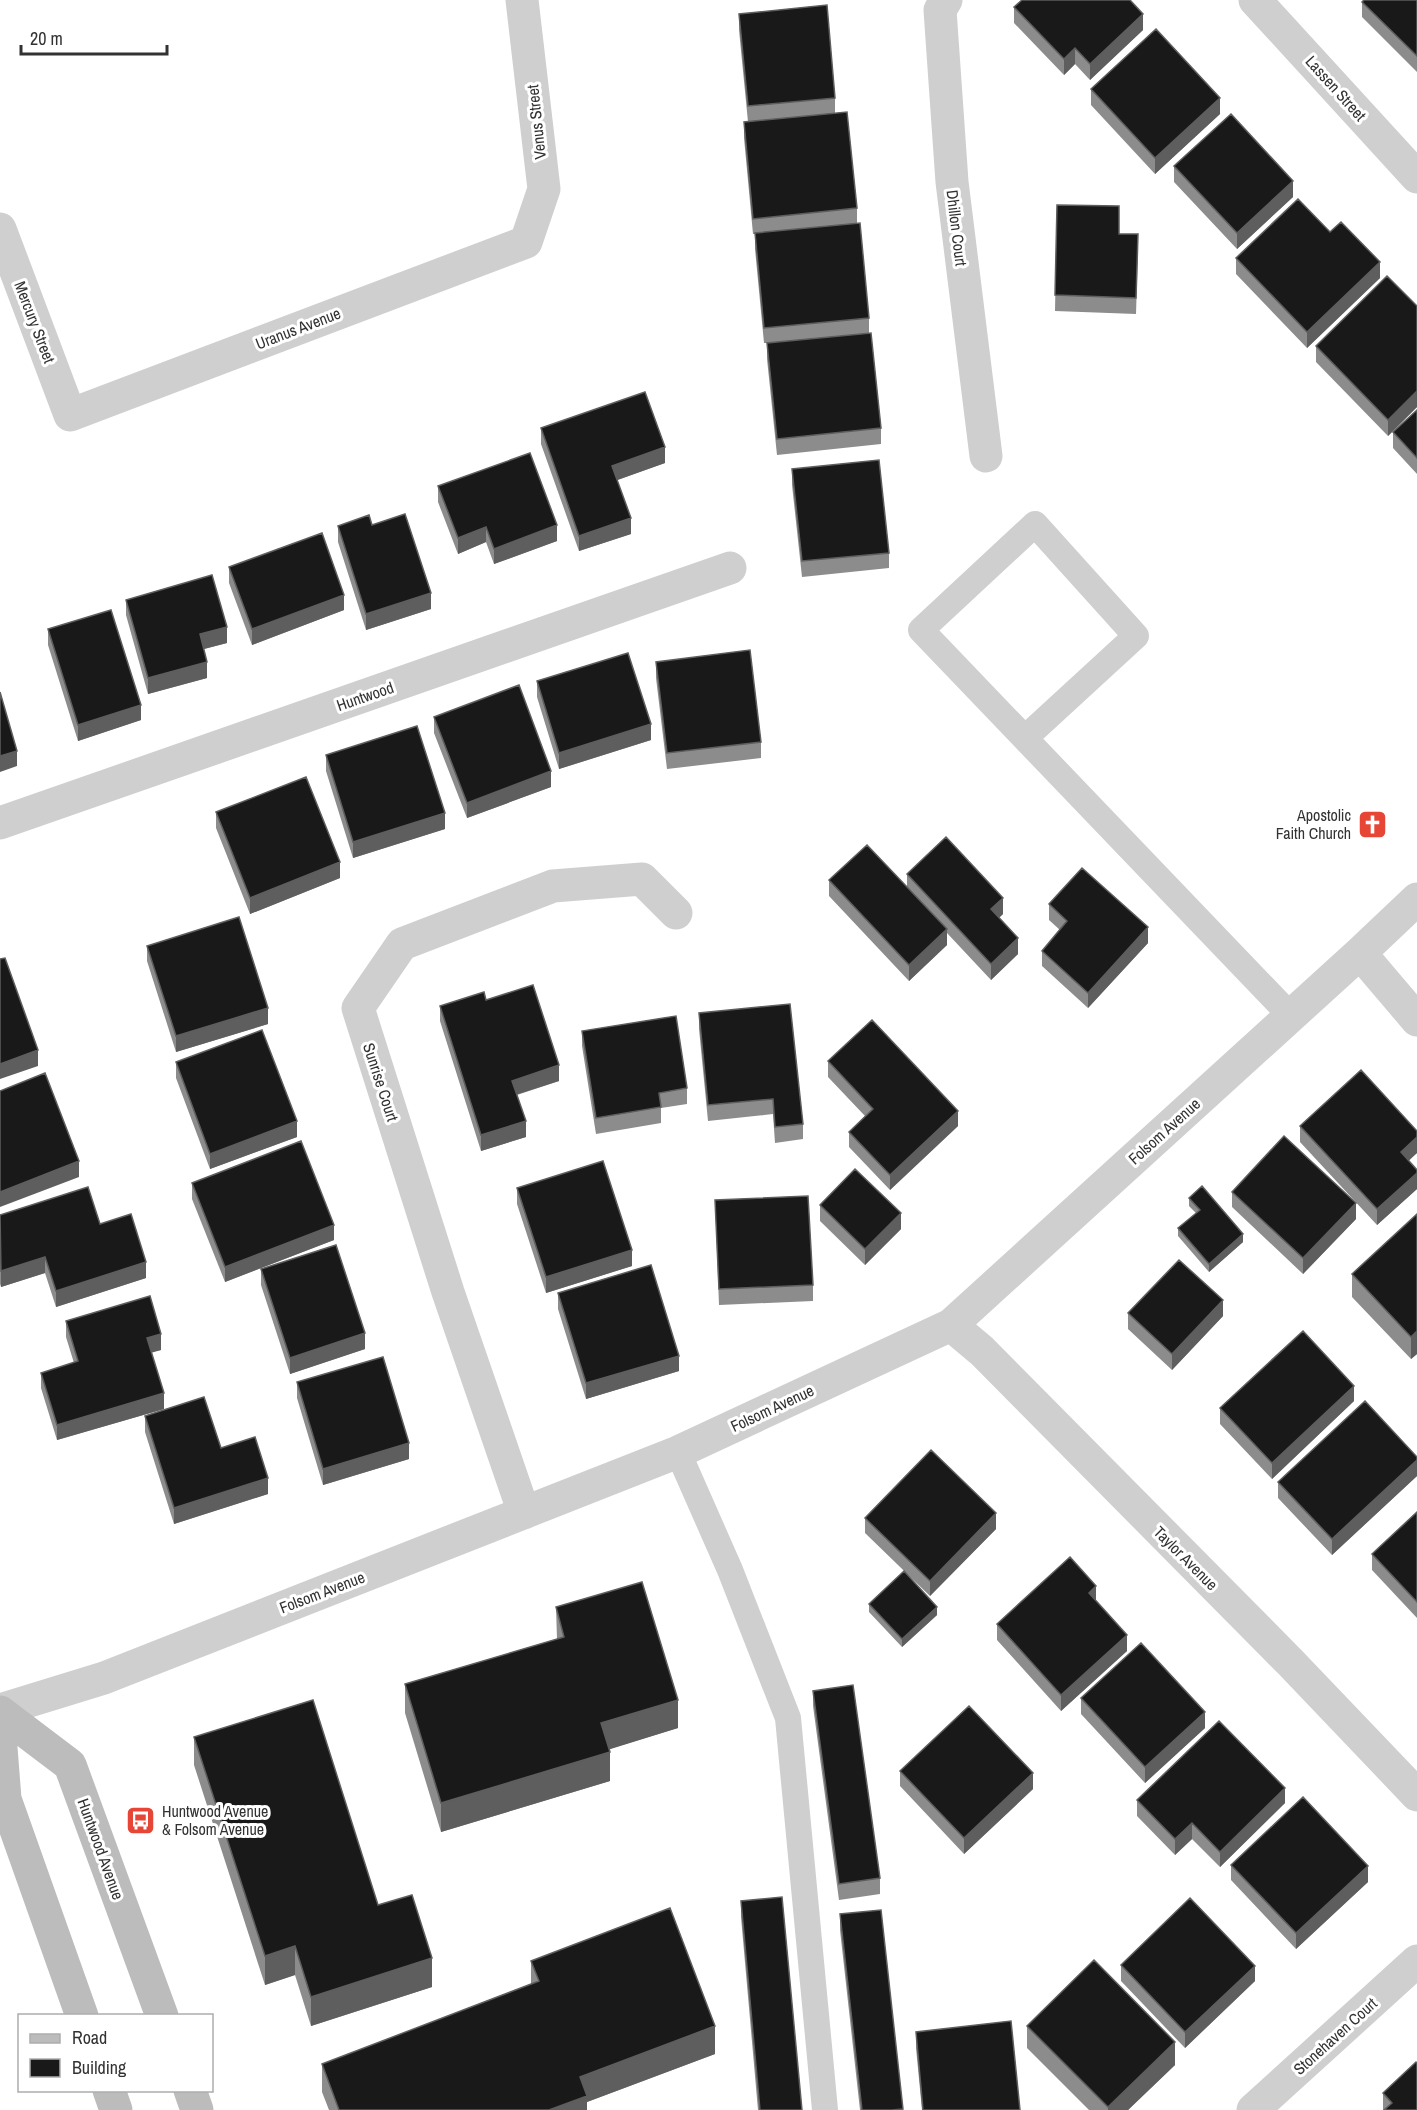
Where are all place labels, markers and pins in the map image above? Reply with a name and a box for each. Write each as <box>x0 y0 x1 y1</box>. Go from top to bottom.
place label: Apostolic Faith Church <box>1276 804 1351 844</box>
church icon: Apostolic Faith Church <box>1356 808 1388 840</box>
place label: Huntwood Avenue & Folsom Avenue <box>162 1800 268 1840</box>
bus stop icon: Huntwood Avenue & Folsom Avenue <box>125 1804 157 1836</box>

